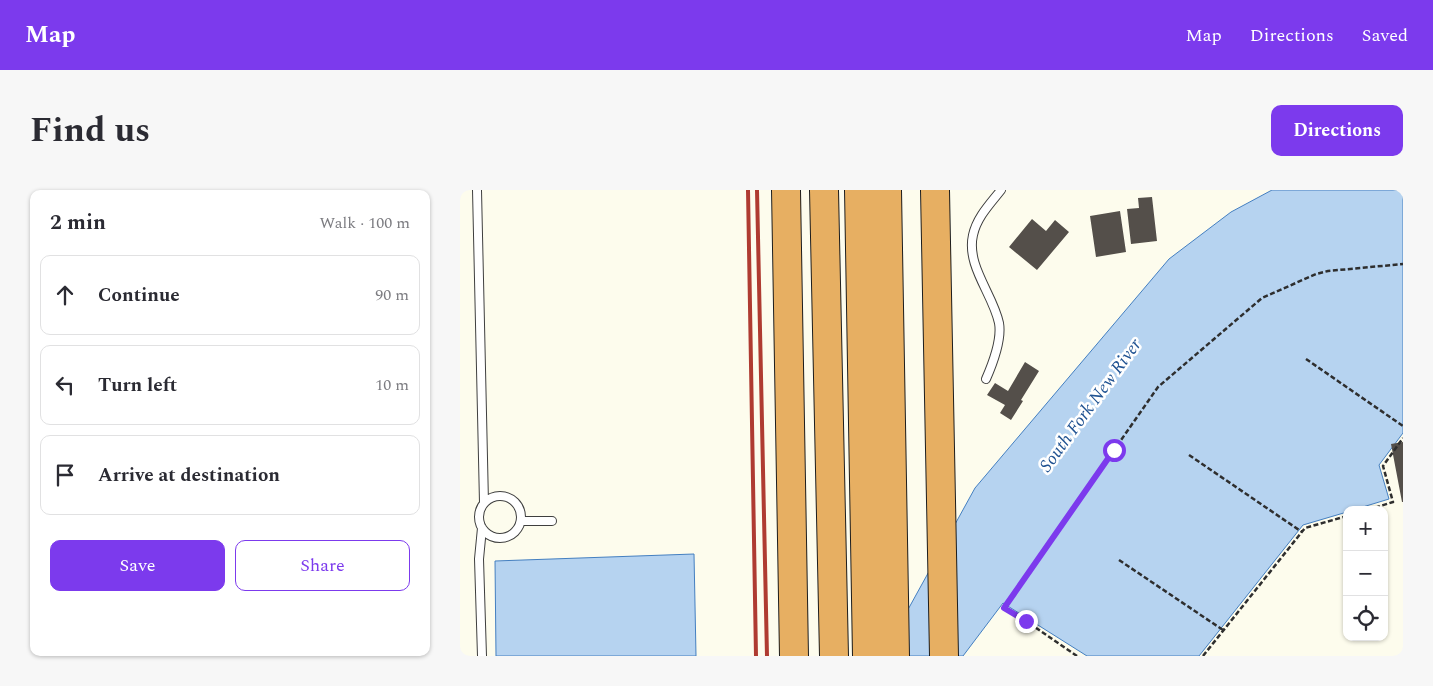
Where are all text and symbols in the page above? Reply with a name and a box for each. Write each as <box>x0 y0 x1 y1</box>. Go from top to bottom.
text: Map <box>25 17 75 53</box>
text: Map <box>1186 22 1222 49</box>
text: Directions <box>1250 22 1334 49</box>
text: Saved <box>1362 22 1408 49</box>
text: Find us <box>30 104 150 157</box>
button: Directions <box>1271 105 1403 156</box>
text: 2 min <box>50 207 106 239</box>
text: Walk · 100 m <box>319 211 410 235</box>
icon: ahead <box>51 281 79 309</box>
text: Continue <box>98 281 180 310</box>
text: 90 m <box>375 283 409 307</box>
water label: South Fork New River <box>1033 332 1149 478</box>
icon: left <box>51 371 79 399</box>
text: Turn left <box>98 371 177 400</box>
text: 10 m <box>375 373 409 397</box>
route start <box>1103 439 1126 462</box>
icon: arrive <box>51 461 79 489</box>
text: Arrive at destination <box>98 461 280 490</box>
map controls <box>1343 506 1388 641</box>
button: + <box>1343 506 1388 551</box>
button: Save <box>50 540 225 591</box>
button: Share <box>235 540 410 591</box>
button: − <box>1343 551 1388 596</box>
button: locate <box>1343 596 1388 641</box>
route end <box>1015 610 1038 633</box>

